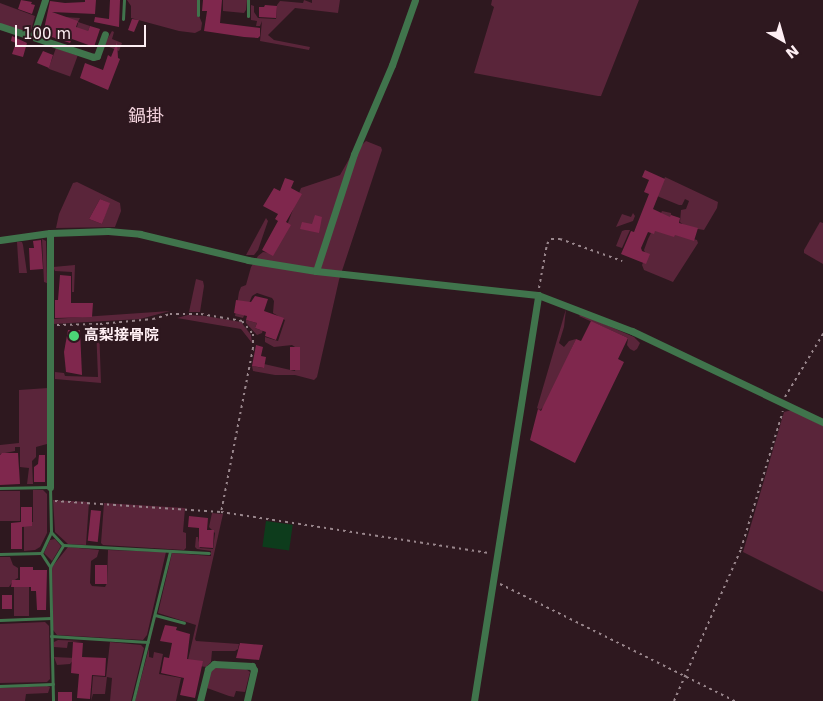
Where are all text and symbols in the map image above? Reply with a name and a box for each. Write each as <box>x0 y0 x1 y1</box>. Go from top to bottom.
scale bar <box>18 15 149 47</box>
north arrow <box>758 15 808 65</box>
text: 100 m <box>23 25 71 43</box>
text: N <box>783 42 802 62</box>
district label: 鍋掛 <box>128 105 164 127</box>
place label: 高梨接骨院 <box>84 327 159 345</box>
marker: 高梨接骨院 <box>68 330 80 342</box>

